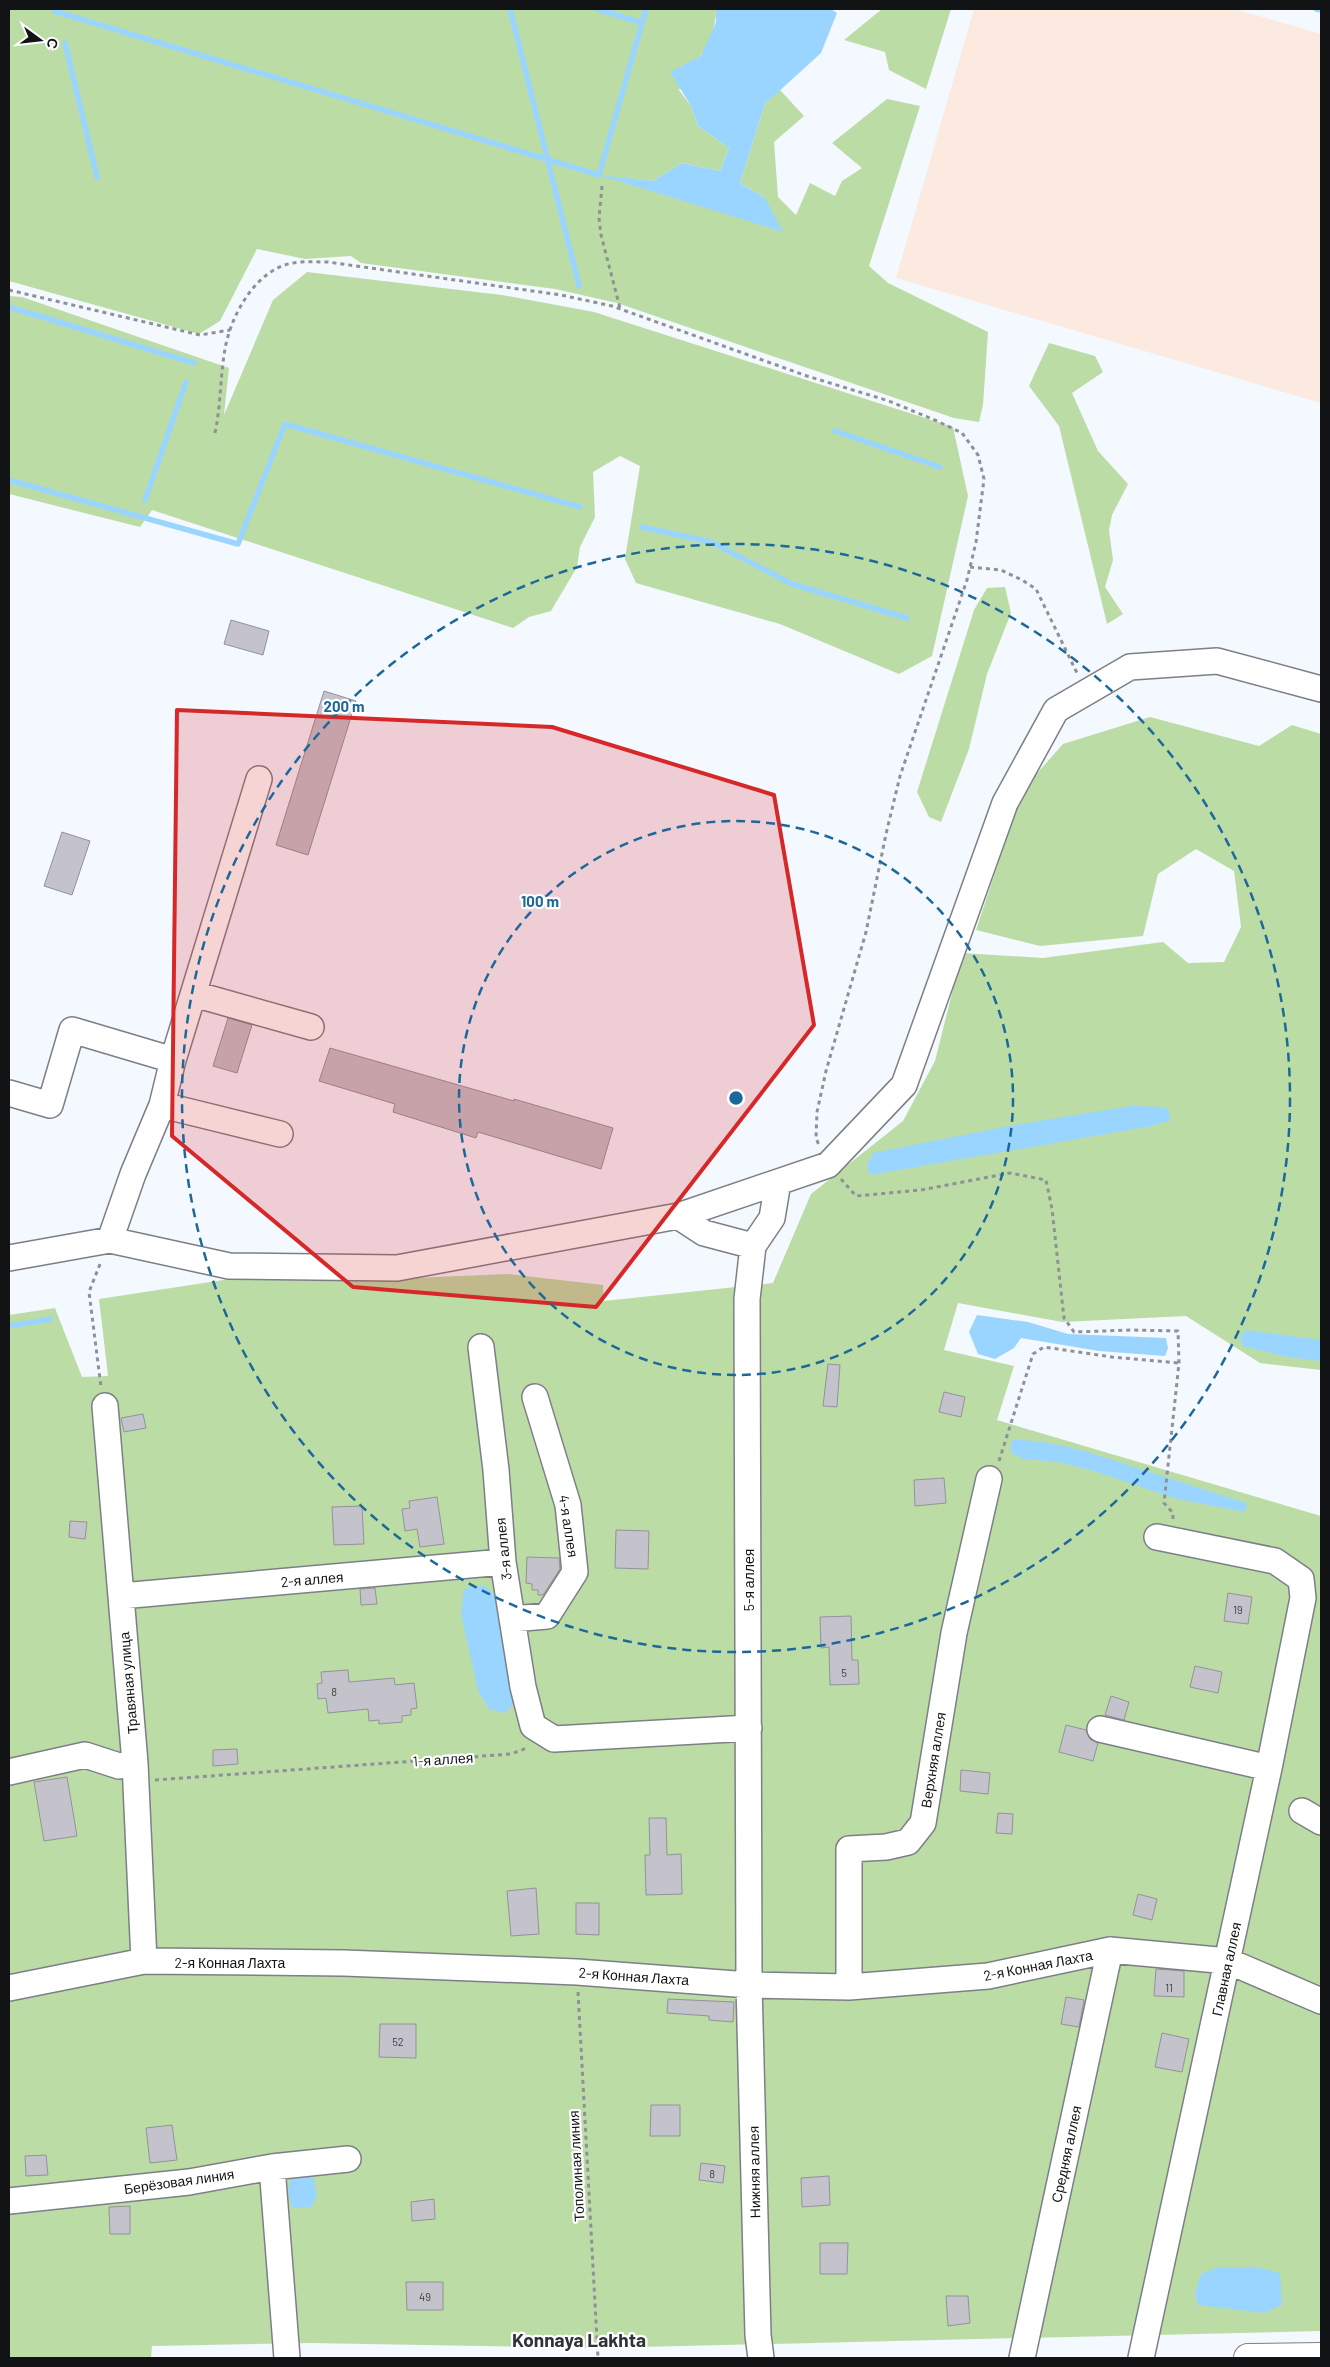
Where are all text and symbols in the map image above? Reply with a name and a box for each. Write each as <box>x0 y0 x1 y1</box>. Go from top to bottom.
north arrow <box>15 15 65 65</box>
text: С <box>44 36 63 51</box>
text: 200 m <box>323 697 365 715</box>
text: 100 m <box>521 892 559 910</box>
centre of rings <box>727 1089 745 1107</box>
street label: 4-я аллея <box>556 1494 582 1558</box>
street label: 3-я аллея <box>491 1517 515 1581</box>
street label: 5-я аллея <box>740 1549 757 1611</box>
street label: 2-я аллея <box>280 1568 344 1590</box>
house number: 19 <box>1233 1603 1243 1616</box>
street label: Травяная улица <box>115 1631 141 1735</box>
house number: 5 <box>841 1666 847 1679</box>
house number: 8 <box>331 1685 337 1698</box>
street label: Верхняя аллея <box>917 1711 949 1809</box>
street label: 1-я аллея <box>412 1748 474 1770</box>
street label: Главная аллея <box>1208 1920 1244 2018</box>
street label: 2-я Конная Лахта <box>982 1946 1094 1984</box>
street label: 2-я Конная Лахта <box>175 1954 286 1971</box>
street label: 2-я Конная Лахта <box>578 1964 690 1988</box>
house number: 11 <box>1165 1981 1173 1994</box>
house number: 52 <box>392 2035 404 2048</box>
street label: Средняя аллея <box>1047 2104 1085 2204</box>
street label: Тополиная линия <box>565 2110 587 2222</box>
street label: Нижняя аллея <box>745 2126 763 2218</box>
street label: Берёзовая линия <box>123 2165 235 2197</box>
house number: 8 <box>709 2167 715 2180</box>
house number: 49 <box>419 2290 431 2303</box>
district label: Konnaya Lakhta <box>512 2328 646 2351</box>

